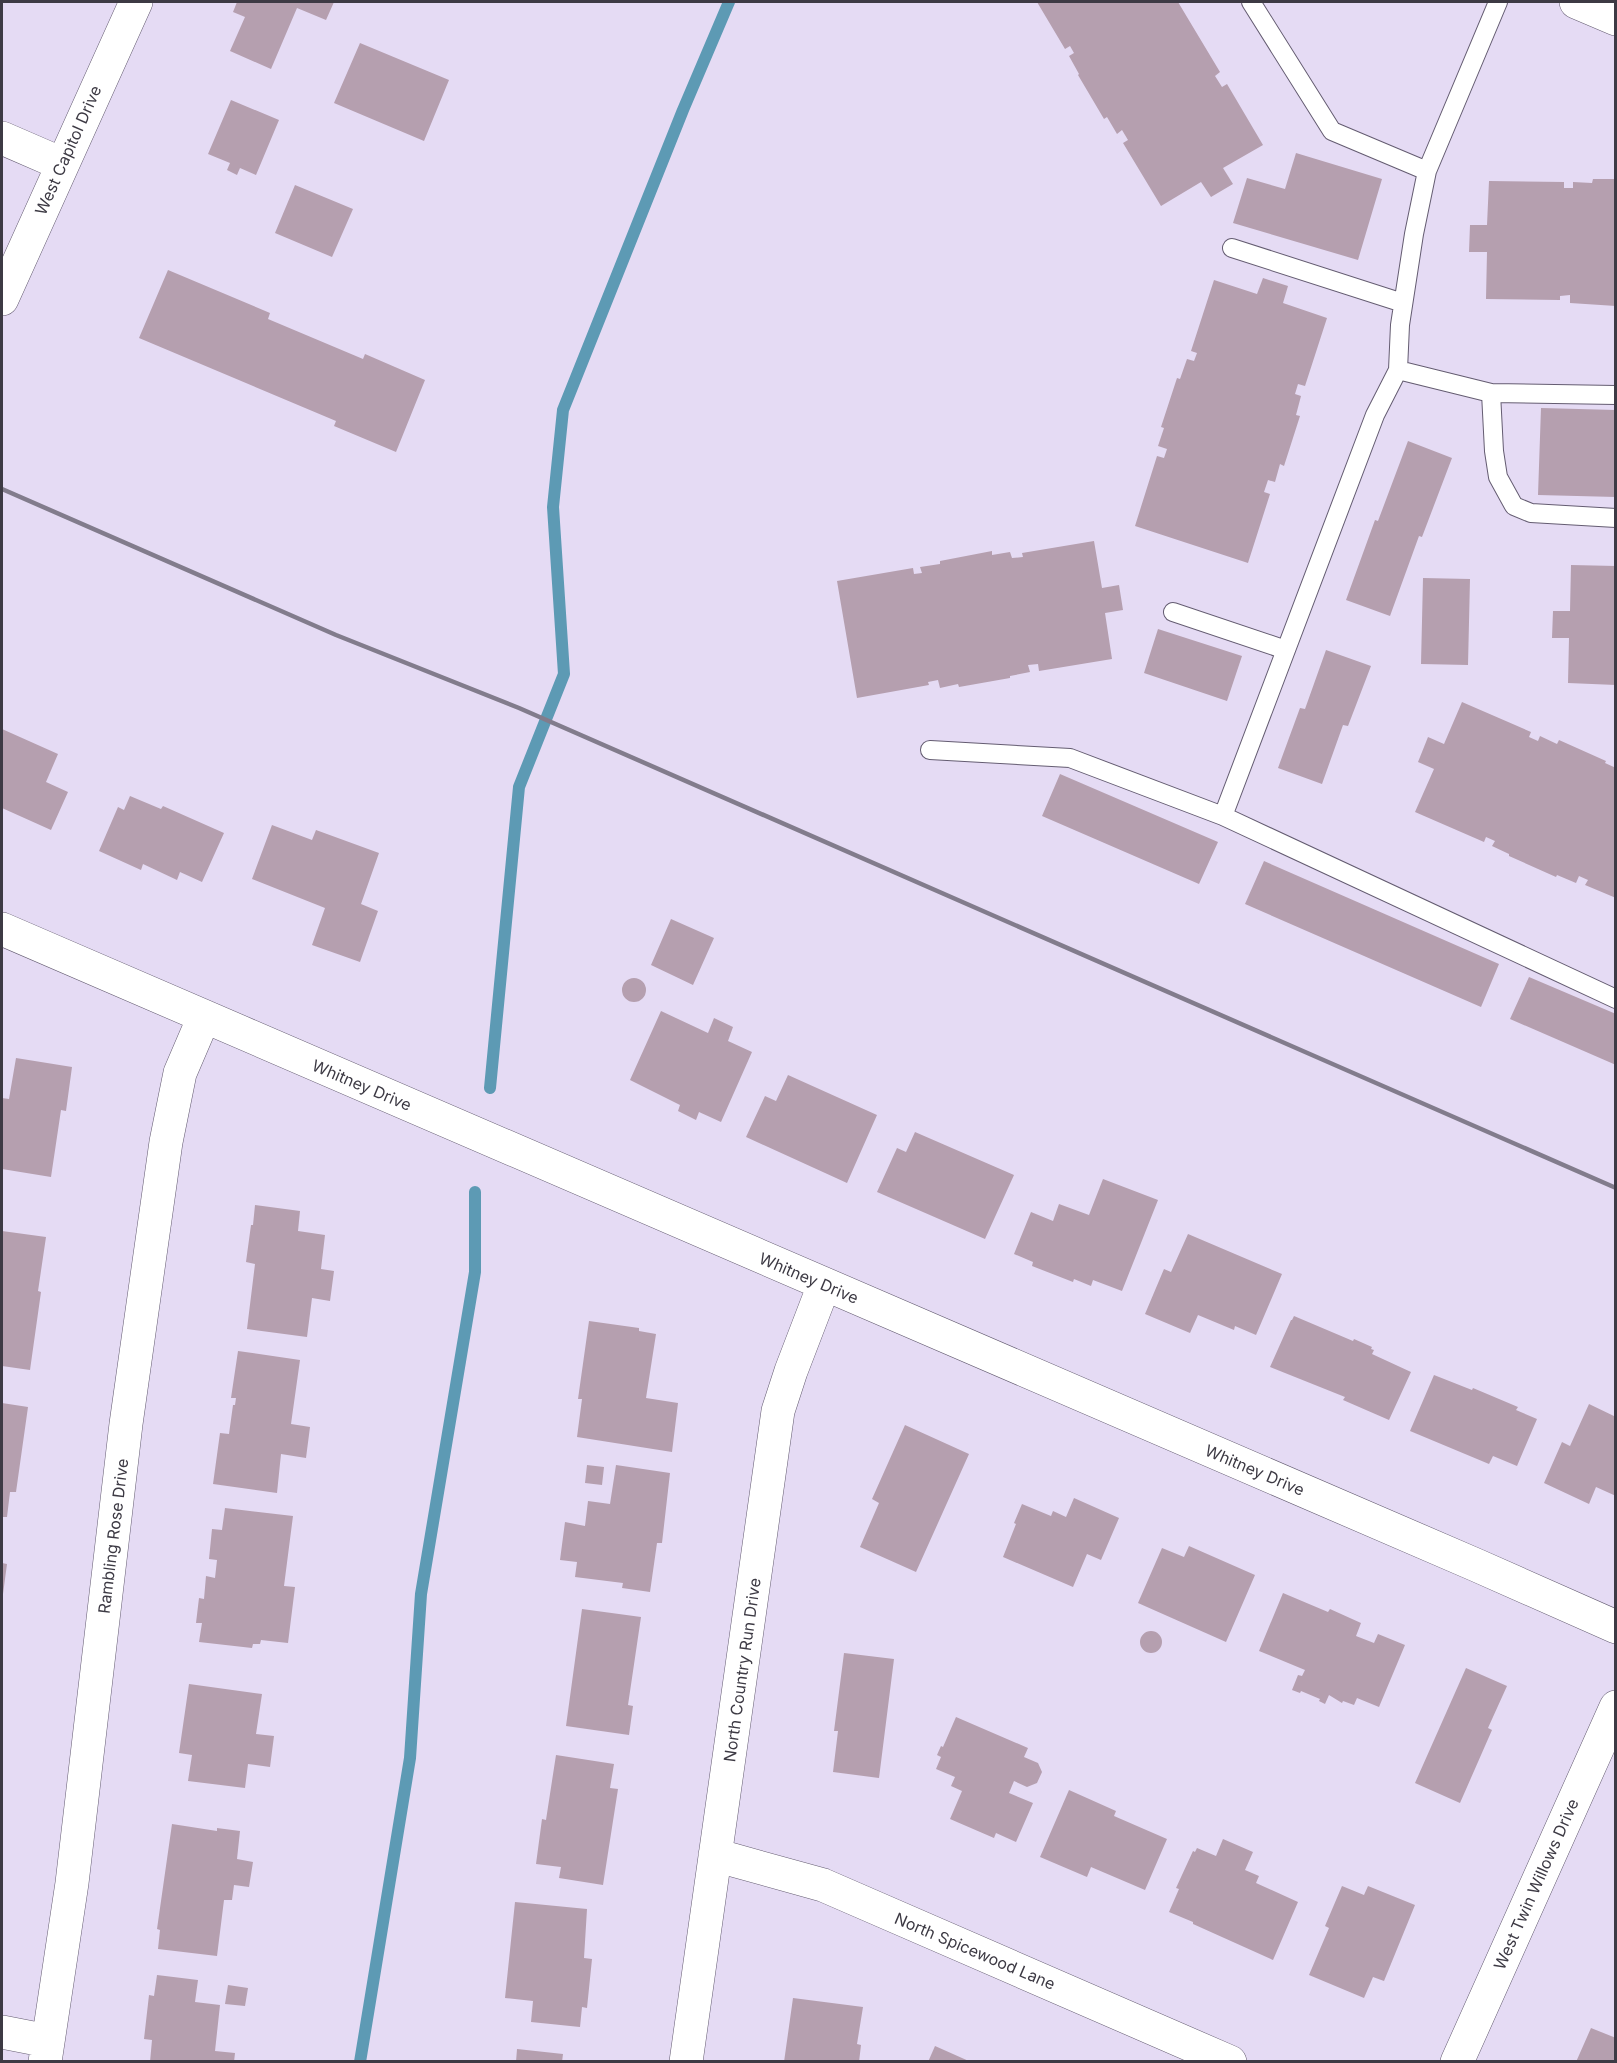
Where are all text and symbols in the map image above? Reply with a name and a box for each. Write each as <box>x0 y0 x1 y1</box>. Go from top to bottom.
street label: West Capitol Drive <box>30 82 106 218</box>
street label: Whitney Drive <box>309 1055 415 1115</box>
street label: Whitney Drive <box>756 1248 862 1308</box>
street label: Whitney Drive <box>1202 1440 1308 1500</box>
street label: Rambling Rose Drive <box>94 1457 132 1615</box>
street label: North Country Run Drive <box>719 1577 765 1763</box>
street label: West Twin Willows Drive <box>1489 1795 1583 1973</box>
street label: North Spicewood Lane <box>892 1908 1058 1994</box>

